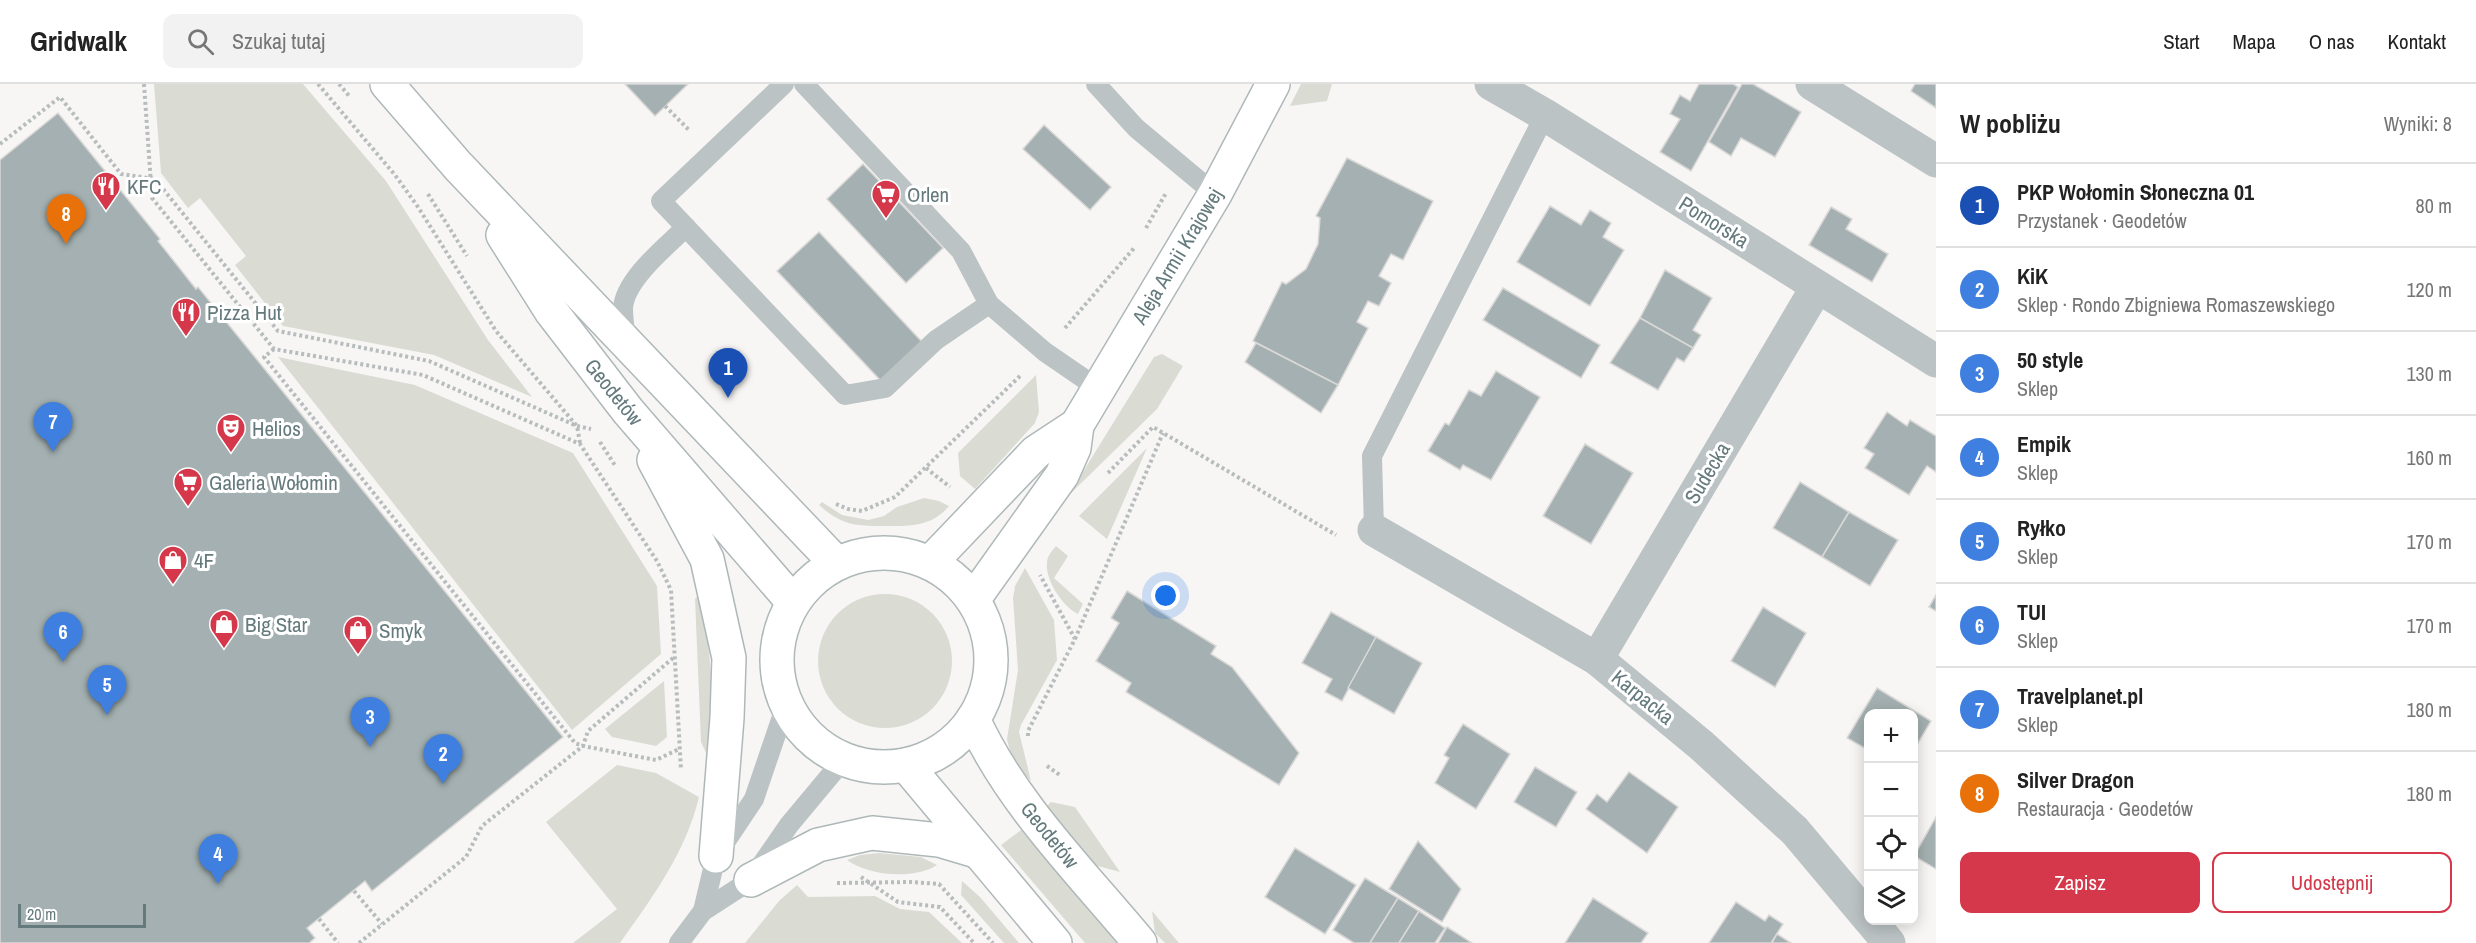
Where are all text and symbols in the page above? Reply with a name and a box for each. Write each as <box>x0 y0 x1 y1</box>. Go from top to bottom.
search box <box>163 14 583 68</box>
text: Gridwalk <box>30 22 127 60</box>
icon: search <box>184 25 217 58</box>
text: Szukaj tutaj <box>232 26 325 56</box>
text: Start <box>2163 27 2200 56</box>
text: Mapa <box>2233 27 2276 56</box>
text: O nas <box>2309 27 2355 56</box>
text: Kontakt <box>2388 27 2446 56</box>
text: W pobliżu <box>1960 106 2061 141</box>
text: Wyniki: 8 <box>2384 110 2452 137</box>
restaurant icon: KFC <box>90 170 122 212</box>
place label: KFC <box>127 172 161 201</box>
text: PKP Wołomin Słoneczna 01 <box>2017 177 2254 207</box>
supermarket icon: Orlen <box>870 178 902 220</box>
place label: Orlen <box>907 180 949 209</box>
street label: Aleja Armii Krajowej <box>1124 182 1229 330</box>
street label: Pomorska <box>1673 189 1755 255</box>
text: 1 <box>1975 192 1984 219</box>
text: 80 m <box>2416 192 2452 219</box>
pin: 8 <box>46 194 86 244</box>
text: Przystanek · Geodetów <box>2017 207 2187 234</box>
text: KiK <box>2017 261 2048 291</box>
text: 2 <box>1975 276 1984 303</box>
text: 120 m <box>2406 276 2452 303</box>
text: Sklep · Rondo Zbigniewa Romaszewskiego <box>2017 291 2335 318</box>
restaurant icon: Pizza Hut <box>170 296 202 338</box>
place label: Pizza Hut <box>207 298 282 327</box>
text: 50 style <box>2017 345 2083 375</box>
pin: 1 <box>708 348 748 398</box>
street label: Geodetów <box>578 352 650 432</box>
text: 3 <box>1975 360 1984 387</box>
text: 130 m <box>2406 360 2452 387</box>
text: Sklep <box>2017 375 2058 402</box>
pin: 7 <box>34 402 72 452</box>
theatre icon: Helios <box>215 412 247 454</box>
place label: Helios <box>252 414 301 443</box>
text: Empik <box>2017 429 2071 459</box>
street label: Sudecka <box>1677 436 1737 509</box>
text: 4 <box>1975 444 1984 471</box>
text: 160 m <box>2406 444 2452 471</box>
text: Sklep <box>2017 459 2058 486</box>
supermarket icon: Galeria Wołomin <box>172 466 204 508</box>
place label: Galeria Wołomin <box>209 468 338 497</box>
text: Ryłko <box>2017 513 2066 543</box>
text: 5 <box>1975 528 1984 555</box>
text: 170 m <box>2406 528 2452 555</box>
text: Sklep <box>2017 543 2058 570</box>
shop icon: 4F <box>157 544 189 586</box>
place label: 4F <box>194 546 214 575</box>
your location <box>1151 581 1180 610</box>
text: TUI <box>2017 597 2046 627</box>
shop icon: Big Star <box>208 608 240 650</box>
place label: Big Star <box>245 610 307 639</box>
pin: 6 <box>44 612 82 662</box>
text: 6 <box>1975 612 1984 639</box>
text: 170 m <box>2406 612 2452 639</box>
shop icon: Smyk <box>342 614 374 656</box>
place label: Smyk <box>379 616 422 645</box>
text: Sklep <box>2017 627 2058 654</box>
street label: Karpacka <box>1606 663 1681 731</box>
pin: 5 <box>88 666 126 715</box>
text: Travelplanet.pl <box>2017 681 2143 711</box>
text: 7 <box>1975 696 1984 723</box>
text: 180 m <box>2406 696 2452 723</box>
pin: 3 <box>350 698 389 747</box>
map controls <box>1864 709 1918 925</box>
button: + <box>1864 709 1918 763</box>
text: Sklep <box>2017 711 2058 738</box>
pin: 2 <box>424 734 462 784</box>
button: − <box>1864 763 1918 817</box>
text: Silver Dragon <box>2017 765 2134 795</box>
text: 8 <box>1975 780 1984 807</box>
text: 180 m <box>2406 780 2452 807</box>
street label: Geodetów <box>1014 795 1086 875</box>
text: Restauracja · Geodetów <box>2017 795 2193 822</box>
button: locate <box>1864 817 1918 871</box>
pin: 4 <box>198 834 238 884</box>
button: Zapisz <box>1960 852 2200 913</box>
button: Udostępnij <box>2212 852 2452 913</box>
button: layers <box>1864 871 1918 925</box>
scale bar <box>18 901 146 928</box>
text: 20 m <box>27 903 56 925</box>

